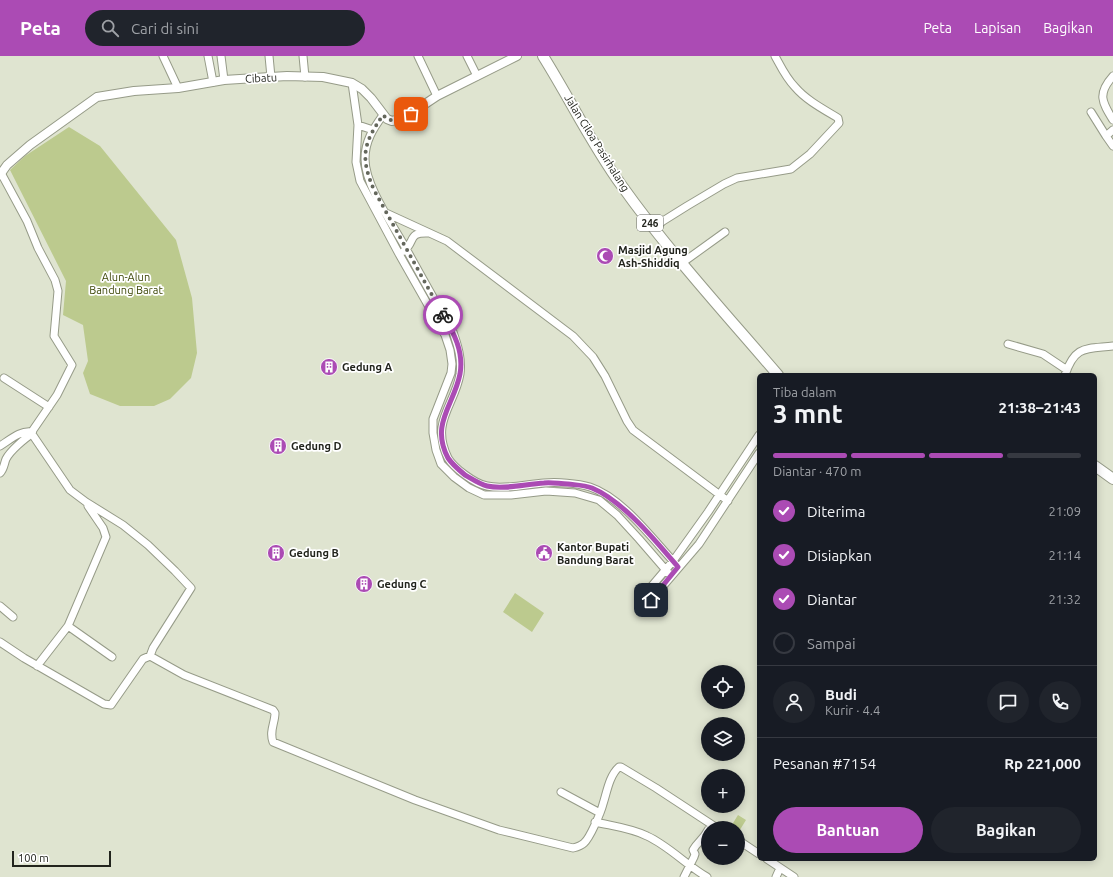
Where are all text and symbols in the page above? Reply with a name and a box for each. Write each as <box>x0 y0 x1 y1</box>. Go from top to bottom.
search box <box>85 10 365 46</box>
text: Peta <box>20 17 61 39</box>
icon: search <box>99 17 121 39</box>
text: Cari di sini <box>131 20 199 37</box>
text: Peta <box>924 20 952 36</box>
text: Lapisan <box>974 20 1021 36</box>
text: Bagikan <box>1043 20 1093 36</box>
street label: Cibatu <box>245 71 277 85</box>
street label: Jalan Ciloa Pasirhalang <box>562 92 632 194</box>
pin <box>394 97 428 131</box>
icon: bag <box>400 103 422 125</box>
road number: 246 <box>637 215 663 231</box>
place label: Masjid Agung Ash-Shiddiq <box>618 244 688 269</box>
mosque icon: Masjid Agung Ash-Shiddiq <box>595 246 615 266</box>
park label: Alun-Alun Bandung Barat <box>89 271 163 296</box>
courier <box>423 295 463 335</box>
icon: bike <box>432 304 454 326</box>
building icon: Gedung A <box>319 357 339 377</box>
place label: Gedung A <box>342 361 392 373</box>
text: Tiba dalam <box>773 385 837 399</box>
text: 3 mnt <box>773 399 843 428</box>
text: 21:38–21:43 <box>998 399 1081 416</box>
building icon: Gedung D <box>268 436 288 456</box>
place label: Gedung D <box>291 440 342 452</box>
text: Diantar · 470 m <box>773 464 861 478</box>
icon: check <box>773 500 795 522</box>
text: Diterima <box>807 503 865 520</box>
text: 21:09 <box>1048 504 1081 518</box>
place label: Kantor Bupati Bandung Barat <box>557 541 634 566</box>
building icon: Gedung B <box>266 543 286 563</box>
public building icon: Kantor Bupati Bandung Barat <box>534 543 554 563</box>
icon: check <box>773 544 795 566</box>
place label: Gedung B <box>289 547 339 559</box>
text: Disiapkan <box>807 547 872 564</box>
text: 21:14 <box>1048 548 1081 562</box>
building icon: Gedung C <box>354 574 374 594</box>
place label: Gedung C <box>377 578 427 590</box>
pin <box>634 583 668 617</box>
icon: check <box>773 588 795 610</box>
icon: home <box>640 589 662 611</box>
text: Diantar <box>807 591 857 608</box>
text: 21:32 <box>1048 592 1081 606</box>
text: Sampai <box>807 635 856 652</box>
map controls <box>701 665 745 865</box>
button: locate <box>701 665 745 709</box>
button: person <box>773 681 815 723</box>
button: chat <box>987 681 1029 723</box>
button: phone <box>1039 681 1081 723</box>
text: Budi <box>825 686 857 703</box>
text: Kurir · 4.4 <box>825 703 880 717</box>
button: layers <box>701 717 745 761</box>
text: Pesanan #7154 <box>773 755 876 772</box>
text: Rp 221,000 <box>1004 755 1081 772</box>
button: + <box>701 769 745 813</box>
button: Bantuan <box>773 807 923 853</box>
button: Bagikan <box>931 807 1081 853</box>
button: − <box>701 821 745 865</box>
scale bar <box>12 849 111 868</box>
text: 100 m <box>18 852 49 864</box>

